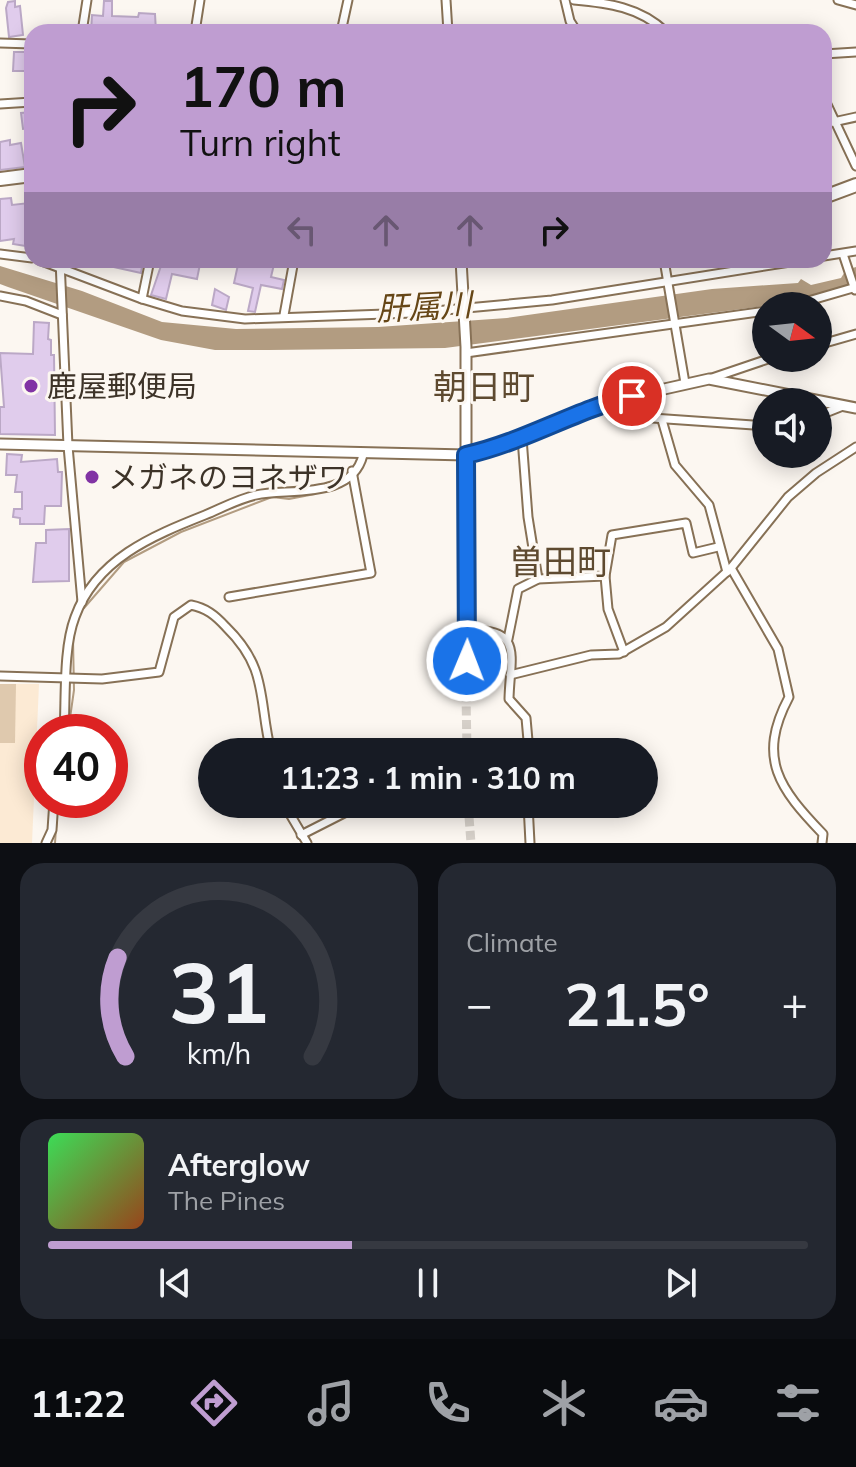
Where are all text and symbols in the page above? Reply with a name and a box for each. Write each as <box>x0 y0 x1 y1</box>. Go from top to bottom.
text: 170 m <box>180 51 347 121</box>
icon: right <box>48 56 152 160</box>
text: Turn right <box>180 120 341 165</box>
icon: left <box>280 208 324 252</box>
icon: ahead <box>364 208 408 252</box>
icon: ahead <box>448 208 492 252</box>
icon: right <box>532 208 576 252</box>
water label: 肝属川 <box>375 283 476 328</box>
north arrow <box>752 292 832 372</box>
map controls <box>752 292 832 468</box>
pin <box>598 362 666 430</box>
district label: 朝日町 <box>433 365 535 408</box>
place label: 鹿屋郵便局 <box>47 367 197 405</box>
icon: arrive <box>610 374 654 418</box>
marker: 鹿屋郵便局 <box>22 377 40 395</box>
button: sound <box>752 388 832 468</box>
place label: メガネのヨネザワ <box>108 458 348 496</box>
marker: メガネのヨネザワ <box>83 468 101 486</box>
district label: 曽田町 <box>509 540 611 583</box>
position arrow <box>425 619 509 703</box>
speed limit sign: 40 <box>24 714 128 818</box>
text: 11:23 · 1 min · 310 m <box>280 759 576 797</box>
text: Climate <box>466 926 558 959</box>
text: 31 <box>169 939 269 1044</box>
text: 21.5° <box>564 966 710 1041</box>
text: − <box>466 976 492 1031</box>
text: + <box>782 976 808 1031</box>
text: km/h <box>187 1035 251 1071</box>
text: Afterglow <box>168 1146 310 1184</box>
text: The Pines <box>168 1184 285 1217</box>
icon: previous <box>153 1261 197 1305</box>
icon: pause <box>406 1261 450 1305</box>
icon: next <box>659 1261 703 1305</box>
icon: directions <box>186 1375 242 1431</box>
icon: music <box>303 1375 359 1431</box>
icon: phone <box>420 1375 476 1431</box>
icon: climate <box>536 1375 592 1431</box>
icon: car <box>653 1375 709 1431</box>
icon: filters <box>770 1375 826 1431</box>
text: 11:22 <box>30 1381 126 1426</box>

